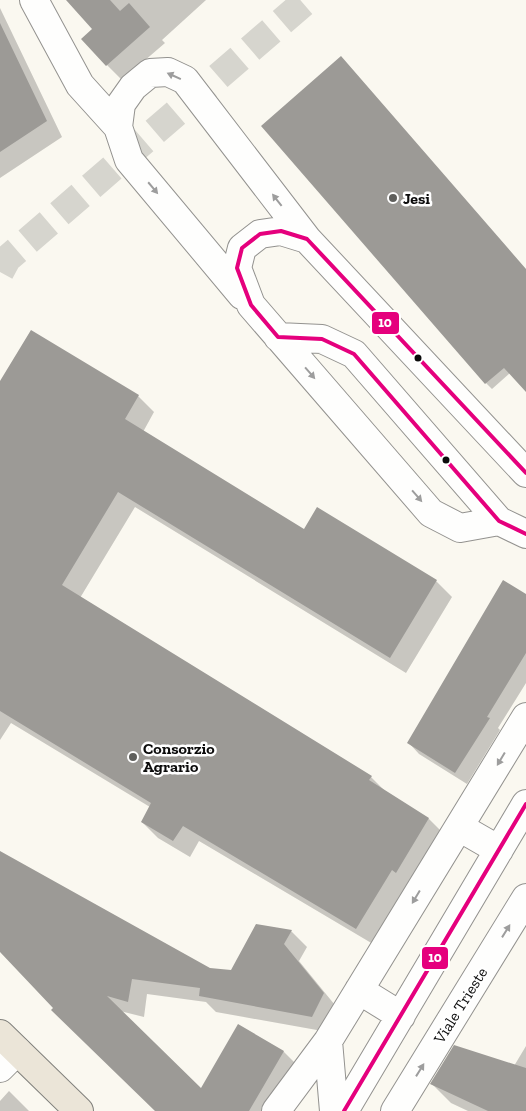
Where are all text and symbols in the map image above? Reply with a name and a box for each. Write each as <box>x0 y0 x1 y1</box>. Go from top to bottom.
one-way arrow <box>167 71 182 80</box>
one-way arrow <box>147 182 158 194</box>
place label: Jesi <box>403 189 430 208</box>
marker: Jesi <box>387 192 399 204</box>
one-way arrow <box>272 193 282 207</box>
line badge: 10 <box>371 311 400 335</box>
text: 10 <box>378 314 392 331</box>
unlabelled marker <box>413 353 423 363</box>
one-way arrow <box>304 367 316 379</box>
unlabelled marker <box>441 455 451 465</box>
one-way arrow <box>411 490 422 502</box>
place label: Consorzio Agrario <box>143 739 215 776</box>
marker: Consorzio Agrario <box>127 751 139 763</box>
one-way arrow <box>496 752 505 765</box>
one-way arrow <box>411 891 420 904</box>
one-way arrow <box>501 925 510 938</box>
line badge: 10 <box>421 946 449 970</box>
text: 10 <box>428 949 442 966</box>
street label: Viale Trieste <box>429 964 491 1048</box>
one-way arrow <box>416 1063 425 1076</box>

